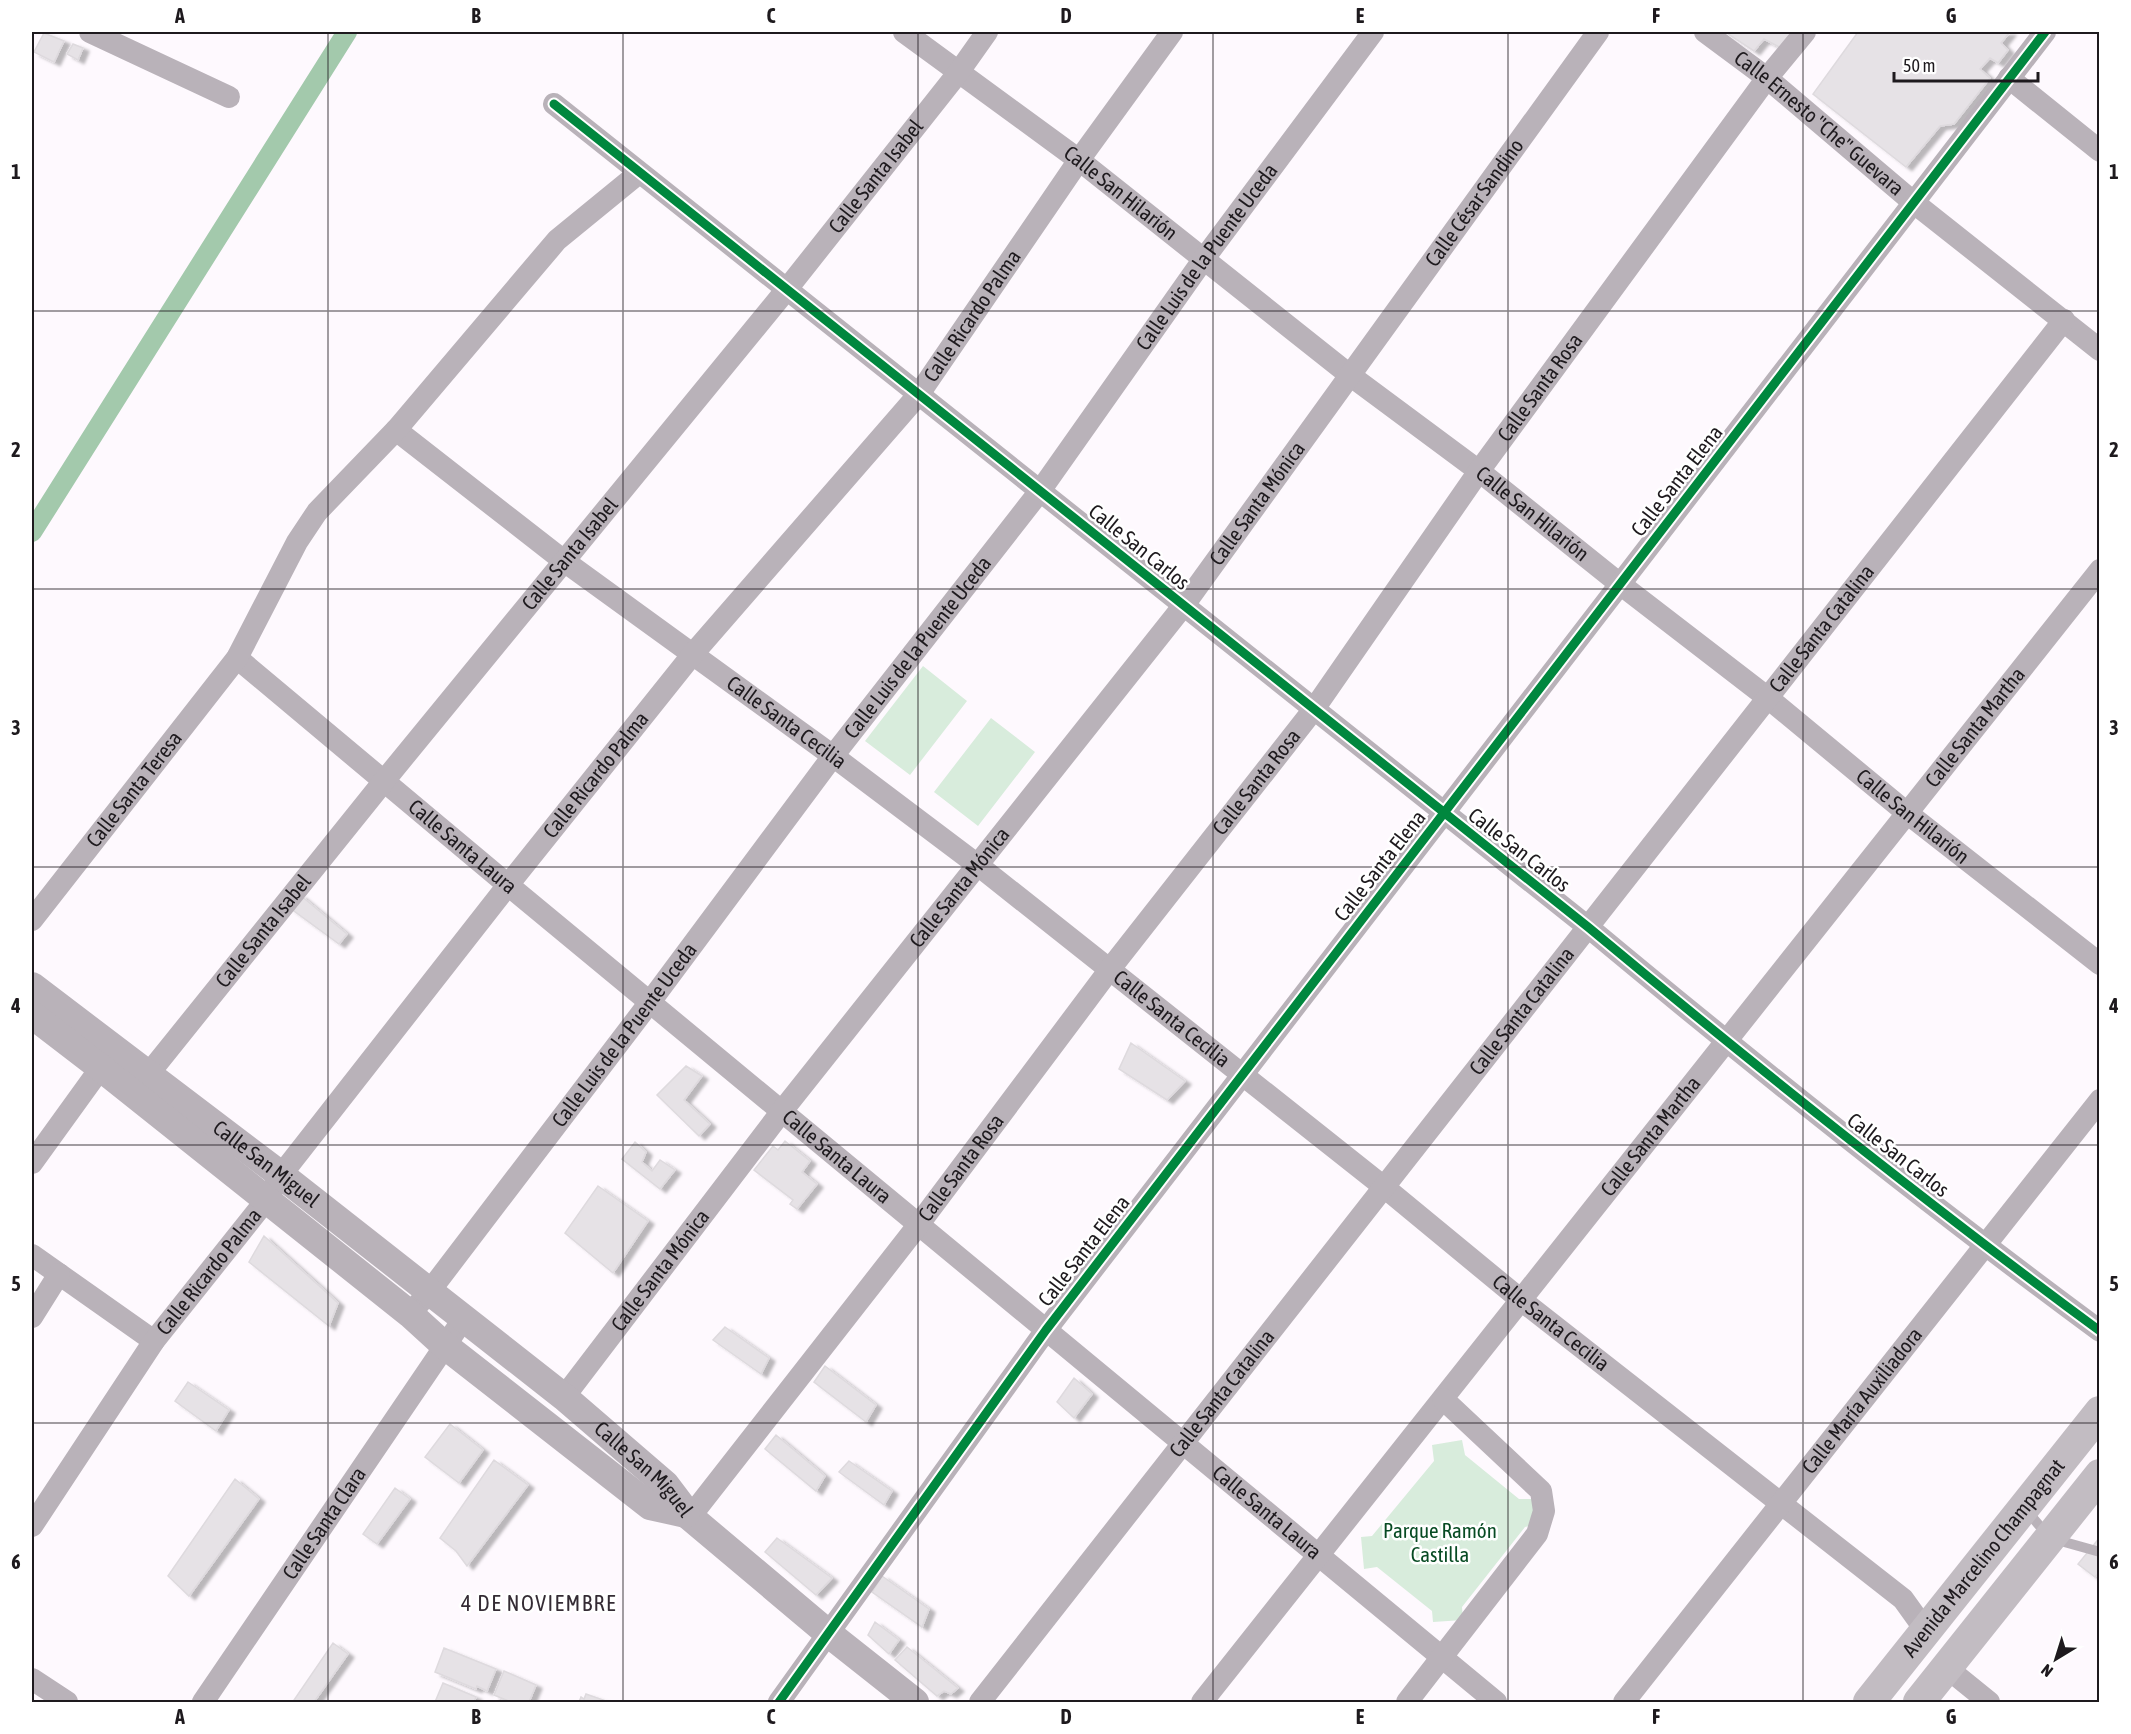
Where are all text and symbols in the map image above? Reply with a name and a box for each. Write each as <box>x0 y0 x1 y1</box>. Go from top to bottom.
text: A <box>174 4 185 27</box>
text: B <box>471 4 481 27</box>
text: C <box>767 4 776 27</box>
text: D <box>1060 4 1072 27</box>
text: E <box>1356 4 1365 27</box>
text: F <box>1652 4 1660 27</box>
text: G <box>1946 4 1957 27</box>
street label: Calle Ernesto "Che" Guevara <box>1730 45 1909 200</box>
scale bar <box>1894 45 2038 83</box>
text: 50 m <box>1903 55 1935 76</box>
street label: Calle Santa Isabel <box>823 114 928 237</box>
street label: Calle César Sandino <box>1420 134 1528 271</box>
street label: Calle San Hilarión <box>1060 140 1183 245</box>
street label: Calle Luis de la Puente Uceda <box>1130 158 1282 354</box>
text: 1 <box>11 160 21 183</box>
text: 1 <box>2109 160 2119 183</box>
street label: Calle Ricardo Palma <box>918 245 1025 386</box>
street label: Calle Santa Rosa <box>1492 328 1587 446</box>
street label: Calle Santa Elena <box>1626 420 1727 540</box>
street label: Calle Santa Mónica <box>1204 437 1309 569</box>
text: 2 <box>11 438 21 461</box>
text: 2 <box>2109 438 2119 461</box>
street label: Calle San Hilarión <box>1472 461 1594 565</box>
street label: Calle Santa Isabel <box>516 492 622 614</box>
street label: Calle San Carlos <box>1085 498 1195 594</box>
street label: Calle Luis de la Puente Uceda <box>838 551 996 743</box>
street label: Calle Santa Catalina <box>1764 560 1878 697</box>
street label: Calle Santa Martha <box>1920 662 2029 791</box>
street label: Calle Santa Cecilia <box>723 670 852 773</box>
street label: Calle Ricardo Palma <box>538 707 653 842</box>
text: 3 <box>11 716 21 739</box>
text: 3 <box>2109 716 2119 739</box>
street label: Calle Santa Rosa <box>1207 724 1305 839</box>
street label: Calle Santa Teresa <box>81 726 186 851</box>
street label: Calle San Hilarión <box>1852 763 1974 868</box>
street label: Calle Santa Laura <box>404 794 522 898</box>
street label: Calle San Carlos <box>1464 802 1575 896</box>
street label: Calle Santa Elena <box>1329 805 1430 925</box>
street label: Calle Santa Mónica <box>904 822 1014 952</box>
street label: Calle Santa Isabel <box>210 869 315 992</box>
street label: Calle Luis de la Puente Uceda <box>546 938 701 1131</box>
street label: Calle Santa Catalina <box>1464 942 1579 1079</box>
street label: Calle Santa Cecilia <box>1109 965 1235 1071</box>
text: 4 <box>10 994 21 1017</box>
text: 4 <box>2108 994 2119 1017</box>
street label: Calle Santa Martha <box>1595 1071 1705 1200</box>
street label: Calle Santa Laura <box>778 1104 896 1208</box>
street label: Calle San Carlos <box>1843 1107 1954 1201</box>
street label: Calle Santa Rosa <box>912 1109 1008 1226</box>
street label: Calle San Miguel <box>209 1115 325 1212</box>
street label: Calle Santa Elena <box>1033 1190 1134 1310</box>
street label: Calle Ricardo Palma <box>151 1203 266 1339</box>
street label: Calle Santa Mónica <box>606 1204 714 1336</box>
street label: Calle Santa Cecilia <box>1488 1269 1614 1376</box>
text: 5 <box>11 1272 21 1295</box>
text: 5 <box>2109 1272 2119 1295</box>
street label: Calle María Auxiliadora <box>1796 1322 1926 1478</box>
street label: Calle Santa Catalina <box>1164 1324 1279 1462</box>
street label: Calle San Miguel <box>590 1416 699 1521</box>
street label: Avenida Marcelino Champagnat <box>1897 1454 2069 1661</box>
street label: Calle Santa Laura <box>1208 1460 1326 1563</box>
street label: Calle Santa Clara <box>277 1462 370 1583</box>
park label: Parque Ramón Castilla <box>1383 1518 1497 1566</box>
text: 6 <box>11 1550 21 1573</box>
text: 6 <box>2109 1550 2119 1573</box>
district label: 4 DE NOVIEMBRE <box>461 1590 617 1616</box>
north arrow <box>2026 1629 2086 1689</box>
text: N <box>2037 1661 2056 1681</box>
text: A <box>174 1705 185 1728</box>
text: B <box>471 1705 481 1728</box>
text: C <box>767 1705 776 1728</box>
text: D <box>1060 1705 1072 1728</box>
text: E <box>1356 1705 1365 1728</box>
text: F <box>1652 1705 1660 1728</box>
text: G <box>1946 1705 1957 1728</box>

